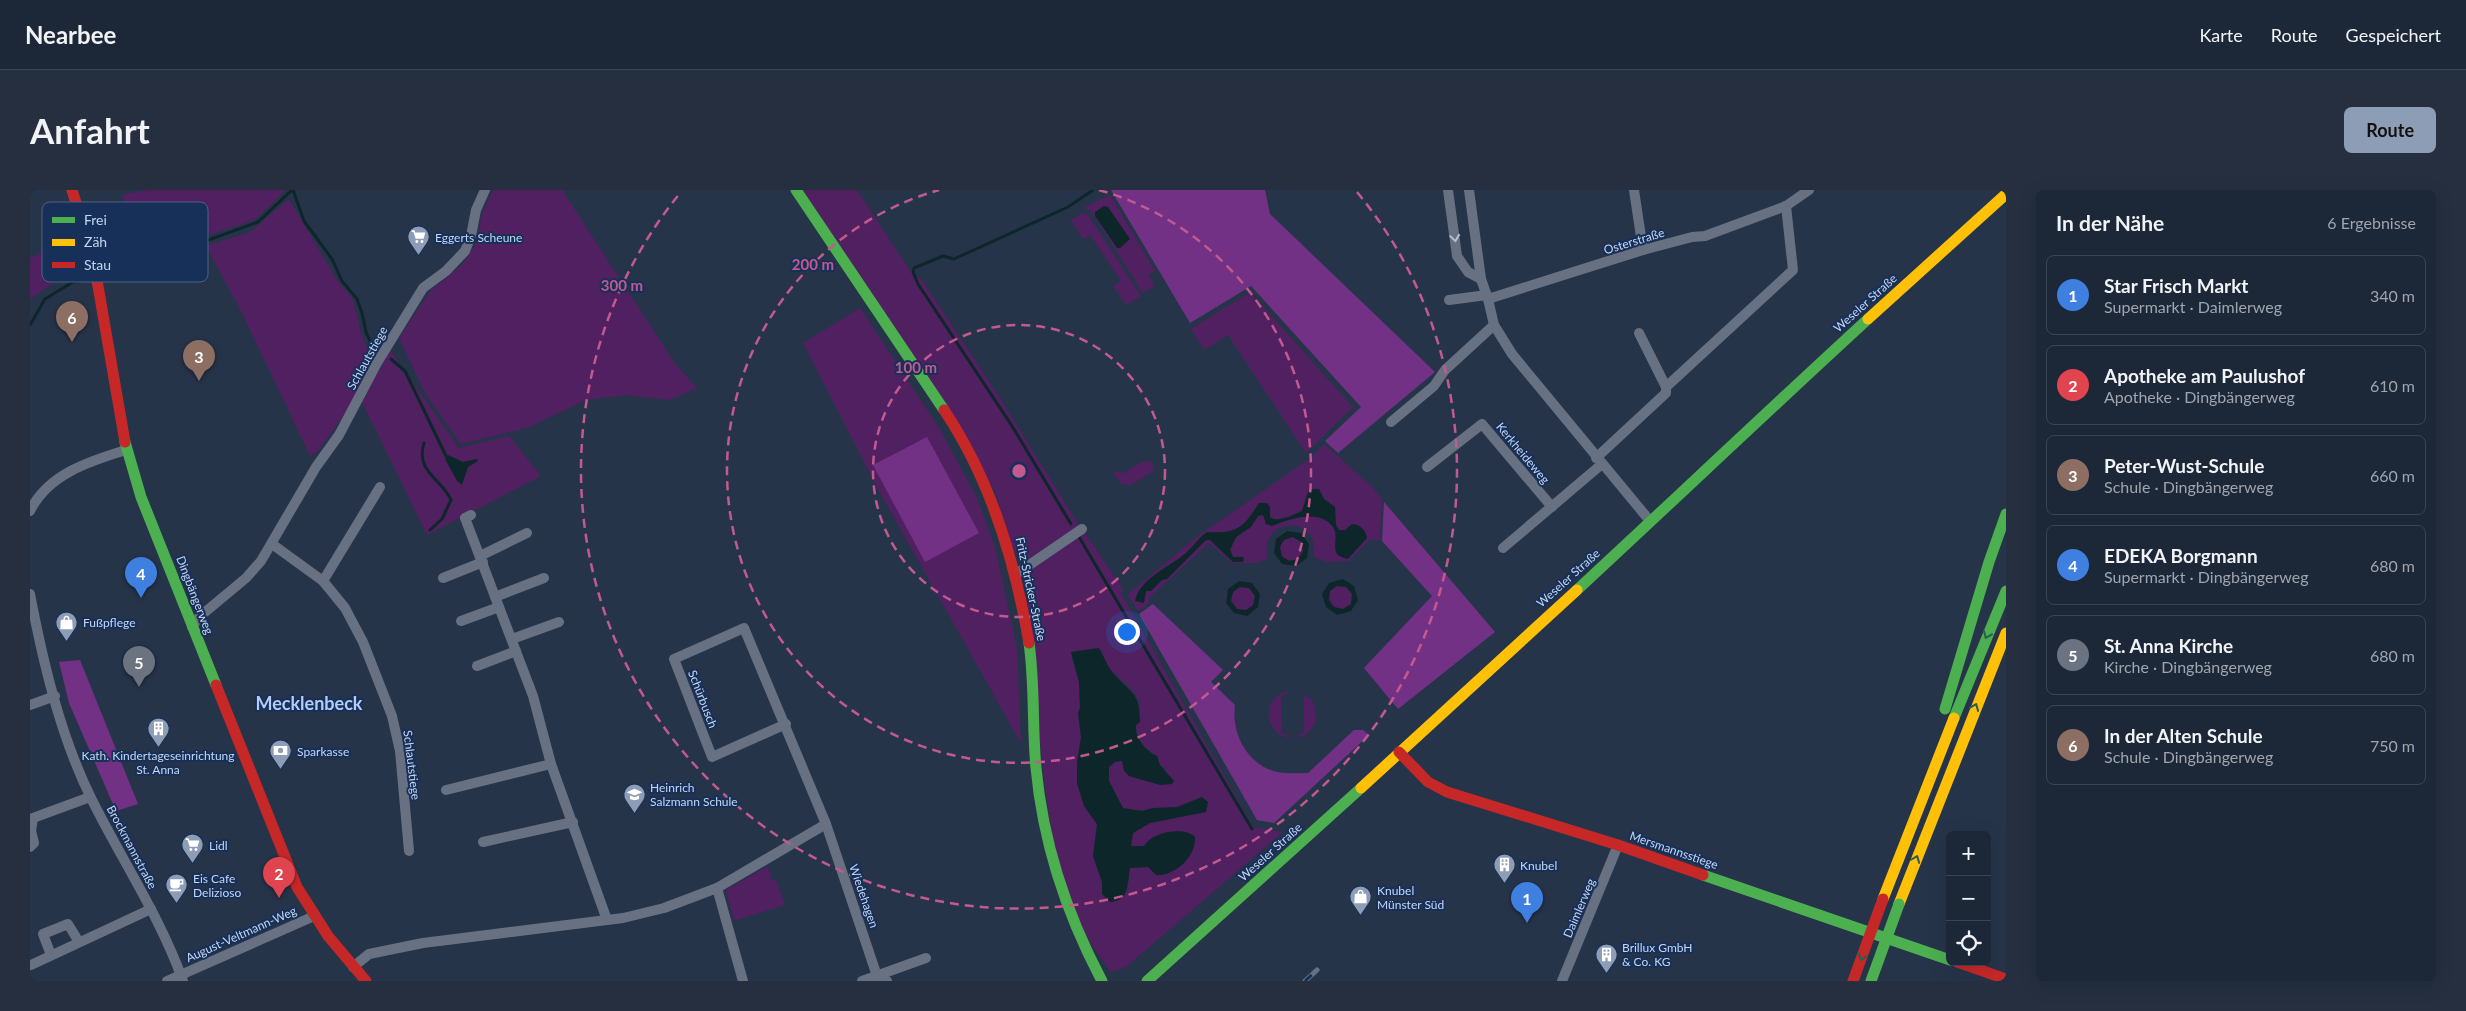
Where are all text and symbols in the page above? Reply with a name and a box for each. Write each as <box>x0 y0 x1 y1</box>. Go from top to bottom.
text: Nearbee <box>25 20 116 49</box>
text: Karte <box>2199 24 2243 46</box>
text: Route <box>2271 24 2318 46</box>
text: Gespeichert <box>2346 24 2441 46</box>
button: Route <box>2344 107 2436 153</box>
text: Anfahrt <box>30 109 150 151</box>
legend <box>42 202 208 282</box>
text: In der Nähe <box>2056 210 2164 235</box>
text: Frei <box>84 211 107 228</box>
text: 6 Ergebnisse <box>2327 213 2416 232</box>
supermarket icon: Eggerts Scheune <box>407 225 431 256</box>
street label: Osterstraße <box>1602 225 1666 257</box>
place label: Eggerts Scheune <box>435 230 522 245</box>
text: Zäh <box>84 233 107 250</box>
one-way arrow <box>1449 234 1459 243</box>
text: 200 m <box>792 255 834 273</box>
text: Stau <box>84 256 111 273</box>
street label: Weseler Straße <box>1830 271 1900 335</box>
text: Star Frisch Markt <box>2104 274 2248 297</box>
text: 300 m <box>601 276 643 294</box>
text: 1 <box>2068 286 2078 305</box>
text: 340 m <box>2370 286 2415 305</box>
text: Supermarkt · Daimlerweg <box>2104 297 2282 316</box>
pin: 6 <box>56 301 88 342</box>
street label: Schlautstiege <box>343 324 391 392</box>
pin: 3 <box>183 340 215 381</box>
text: 100 m <box>895 358 937 376</box>
text: Apotheke am Paulushof <box>2104 364 2305 387</box>
text: 2 <box>2068 376 2078 395</box>
text: 610 m <box>2370 376 2415 395</box>
text: Apotheke · Dingbängerweg <box>2104 387 2295 406</box>
street label: Kerkheideweg <box>1493 419 1553 487</box>
text: Peter-Wust-Schule <box>2104 454 2264 477</box>
centre of rings <box>1010 462 1028 480</box>
text: 3 <box>2068 466 2078 485</box>
text: 660 m <box>2370 466 2415 485</box>
text: Schule · Dingbängerweg <box>2104 477 2273 496</box>
street label: Fritz-Stricker-Straße <box>1013 536 1049 642</box>
text: EDEKA Borgmann <box>2104 544 2258 567</box>
street label: Weseler Straße <box>1533 546 1603 610</box>
street label: Dingbängerweg <box>173 554 217 636</box>
text: 4 <box>2068 556 2078 575</box>
text: 680 m <box>2370 556 2415 575</box>
pin: 4 <box>125 557 157 598</box>
text: Supermarkt · Dingbängerweg <box>2104 567 2308 586</box>
shop icon: Fußpflege <box>55 610 79 641</box>
place label: Fußpflege <box>83 615 136 630</box>
your location <box>1114 619 1140 645</box>
one-way arrow <box>1982 630 1993 639</box>
text: St. Anna Kirche <box>2104 634 2233 657</box>
pin: 5 <box>123 646 155 687</box>
text: 5 <box>2068 646 2078 665</box>
text: 680 m <box>2370 646 2415 665</box>
text: Kirche · Dingbängerweg <box>2104 657 2272 676</box>
street label: Schürbusch <box>685 668 721 730</box>
district label: Mecklenbeck <box>255 692 363 714</box>
one-way arrow <box>1968 703 1979 712</box>
building icon: Kath. Kindertageseinrichtung St. Anna <box>146 716 170 747</box>
text: In der Alten Schule <box>2104 724 2263 747</box>
street label: Schlautstiege <box>400 729 424 801</box>
text: 6 <box>2068 736 2078 755</box>
text: 750 m <box>2370 736 2415 755</box>
bank icon: Sparkasse <box>269 739 293 770</box>
place label: Sparkasse <box>297 744 349 759</box>
text: Schule · Dingbängerweg <box>2104 747 2273 766</box>
place label: Kath. Kindertageseinrichtung St. Anna <box>81 748 235 777</box>
place label: Heinrich Salzmann Schule <box>650 780 738 809</box>
school or university icon: Heinrich Salzmann Schule <box>622 782 646 813</box>
street label: Brockmannstraße <box>104 803 160 891</box>
street label: Weseler Straße <box>1235 820 1305 884</box>
street label: Mersmannsstiege <box>1628 828 1720 872</box>
map controls <box>1946 831 1991 966</box>
button: + <box>1946 831 1991 876</box>
supermarket icon: Lidl <box>181 833 205 864</box>
place label: Lidl <box>209 838 228 853</box>
building icon: Knubel <box>1492 853 1516 884</box>
one-way arrow <box>1910 855 1920 863</box>
pin: 2 <box>263 857 295 898</box>
place label: Knubel <box>1520 858 1557 873</box>
street label: Wiedehagen <box>846 862 882 930</box>
place label: Eis Cafe Delizioso <box>193 871 241 900</box>
cafe icon: Eis Cafe Delizioso <box>165 873 189 904</box>
street label: Daimlerweg <box>1560 876 1598 940</box>
button: − <box>1946 876 1991 921</box>
pin: 1 <box>1511 882 1543 923</box>
place label: Knubel Münster Süd <box>1377 883 1444 912</box>
shop icon: Knubel Münster Süd <box>1349 885 1373 916</box>
street label: August-Veltmann-Weg <box>183 903 299 965</box>
button: locate <box>1946 921 1991 966</box>
place label: Brillux GmbH & Co. KG <box>1622 940 1693 969</box>
building icon: Brillux GmbH & Co. KG <box>1594 942 1618 973</box>
one-way arrow <box>1858 952 1868 960</box>

